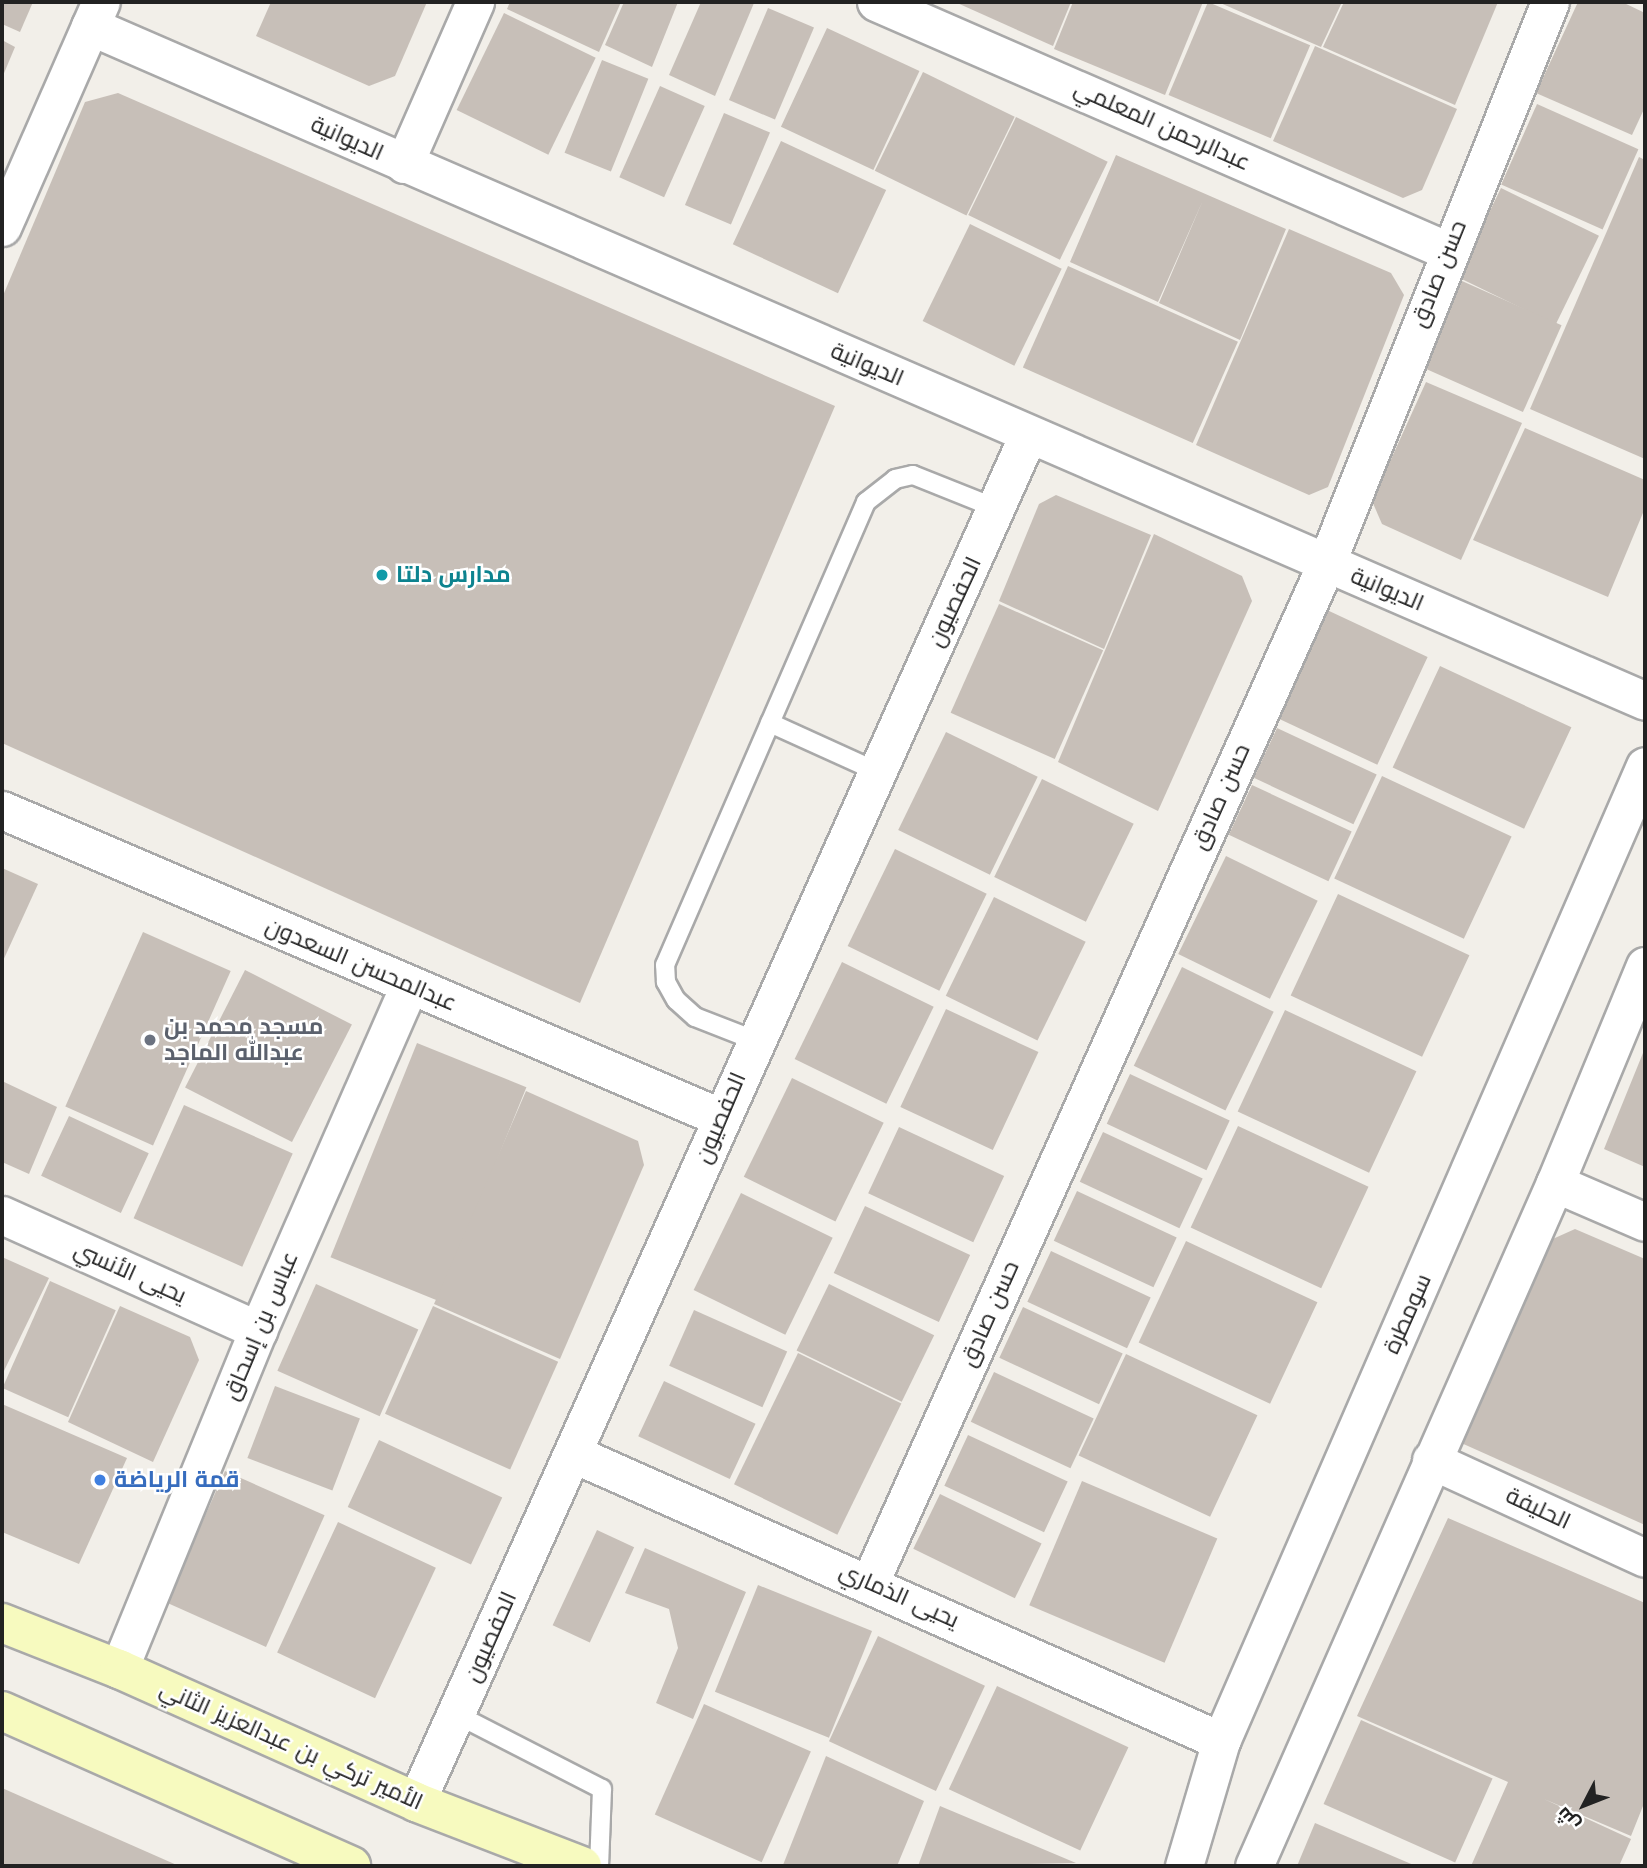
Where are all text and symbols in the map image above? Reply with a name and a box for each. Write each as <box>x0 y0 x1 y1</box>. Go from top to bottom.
street label: عبدالرحمن المعلمي <box>1070 75 1254 177</box>
street label: الديوانية <box>306 111 388 167</box>
street label: حسن صادق <box>1405 217 1473 331</box>
street label: الديوانية <box>826 337 908 393</box>
street label: الحفصيون <box>922 553 988 651</box>
place label: مدارس دلتا <box>396 561 511 589</box>
street label: الديوانية <box>1346 562 1428 618</box>
marker: مدارس دلتا <box>374 567 390 583</box>
street label: حسن صادق <box>1185 740 1257 854</box>
street label: عبدالمحسن السعدون <box>261 912 461 1018</box>
place label: مسجد محمد بن عبدالله الماجد <box>164 1013 323 1067</box>
marker: مسجد محمد بن عبدالله الماجد <box>142 1032 158 1048</box>
street label: الحفصيون <box>690 1068 752 1168</box>
street label: يحيى الأنسي <box>70 1236 190 1310</box>
street label: عباس بن إسحاق <box>217 1248 305 1404</box>
street label: حسن صادق <box>954 1257 1026 1371</box>
street label: سومطرة <box>1378 1270 1438 1358</box>
place label: قمة الرياضة <box>114 1466 239 1494</box>
marker: قمة الرياضة <box>92 1472 108 1488</box>
street label: الحليفة <box>1501 1482 1575 1536</box>
street label: يحيى الذماري <box>835 1557 963 1635</box>
street label: الحفصيون <box>459 1588 523 1686</box>
street label: الأمير تركي بن عبدالعزيز الثاني <box>155 1675 427 1817</box>
north arrow <box>1549 1770 1619 1840</box>
text: ش <box>1551 1803 1585 1836</box>

